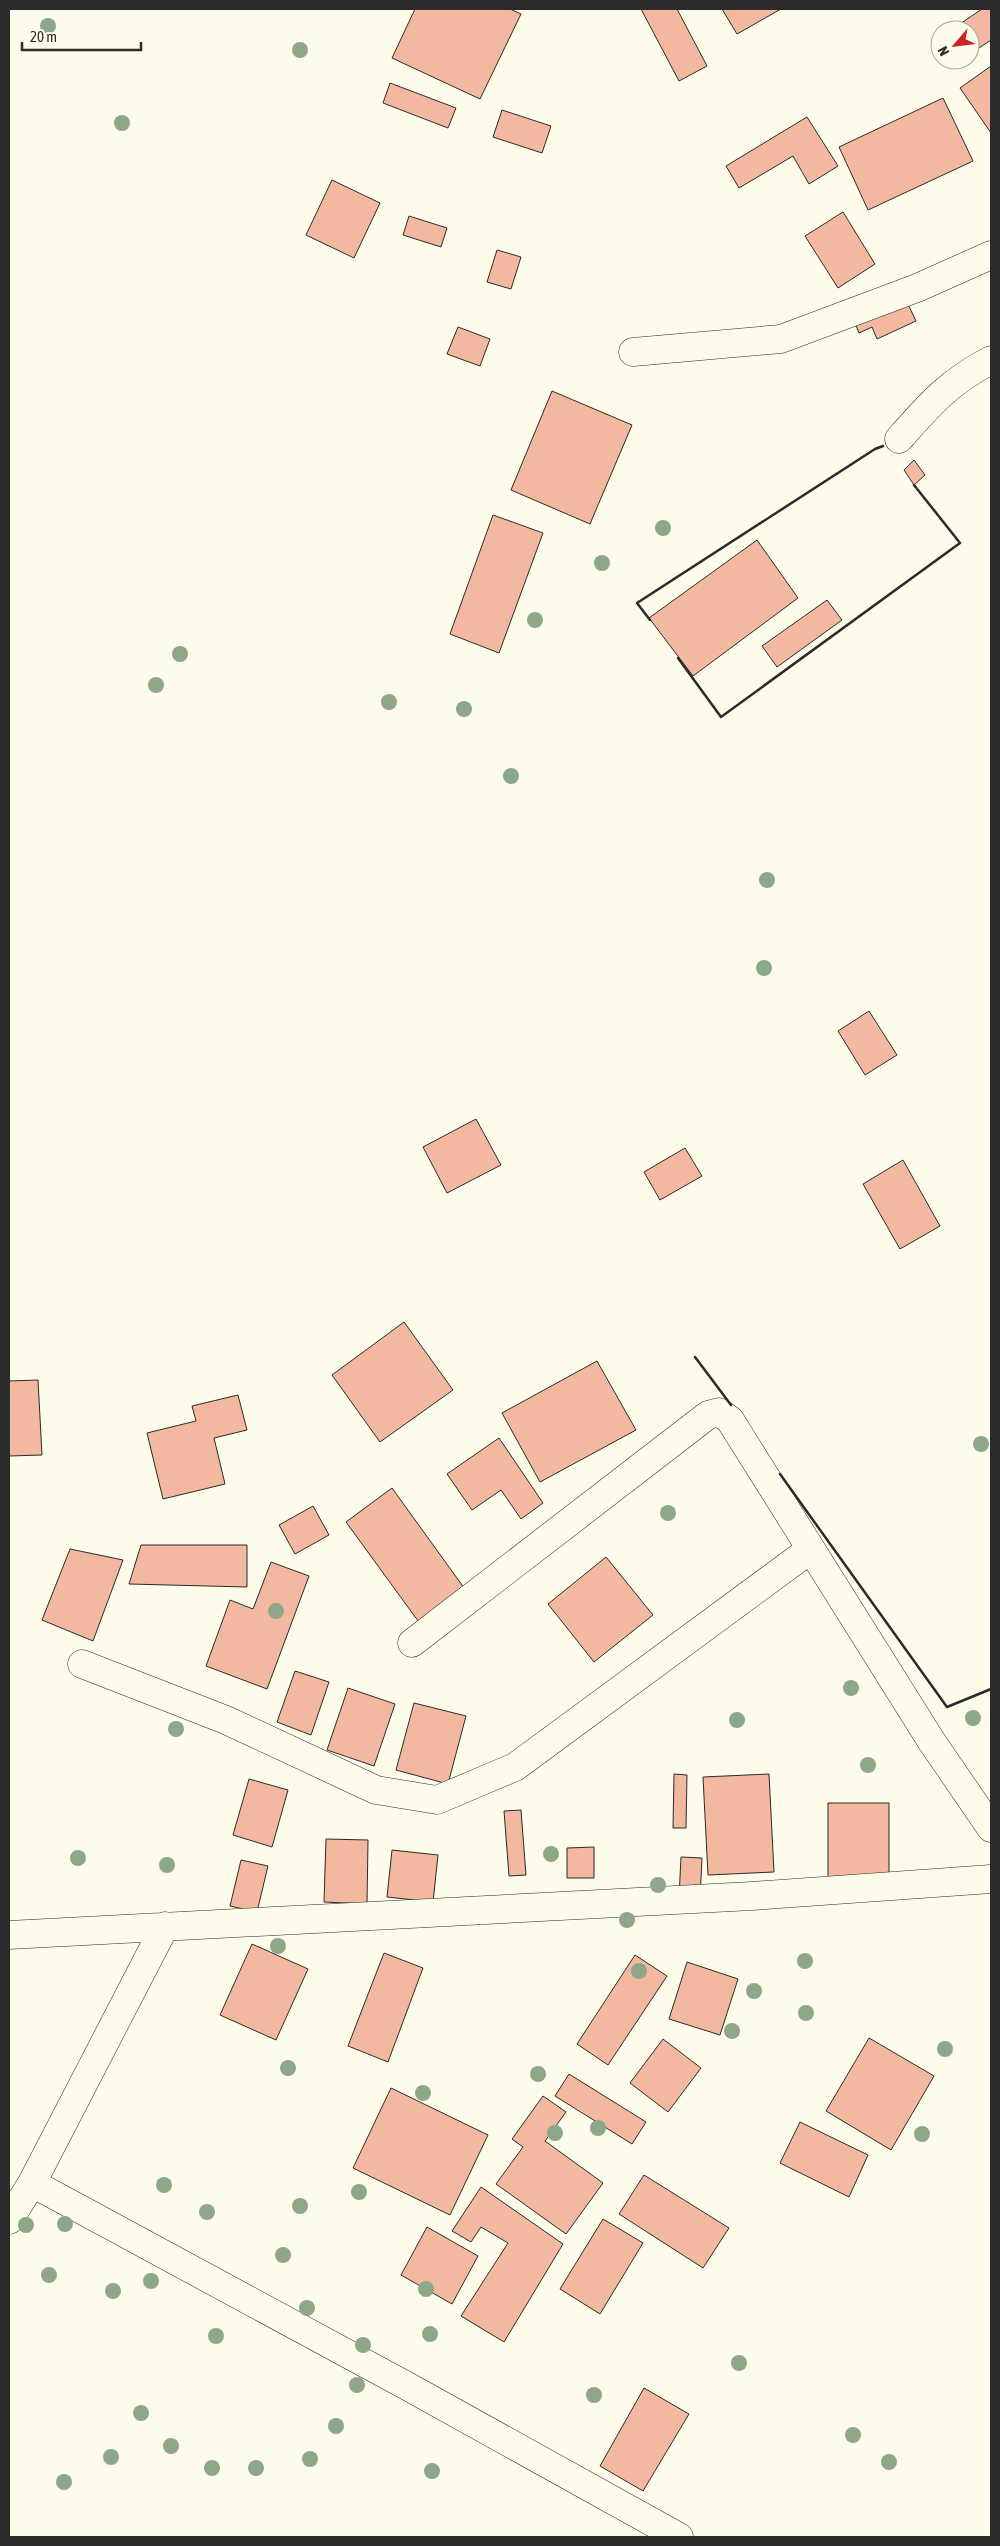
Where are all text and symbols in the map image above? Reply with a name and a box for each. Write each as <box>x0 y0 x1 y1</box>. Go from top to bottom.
scale bar <box>22 20 141 52</box>
north arrow <box>930 20 980 70</box>
text: 20 m <box>30 28 57 45</box>
text: N <box>935 44 953 59</box>

